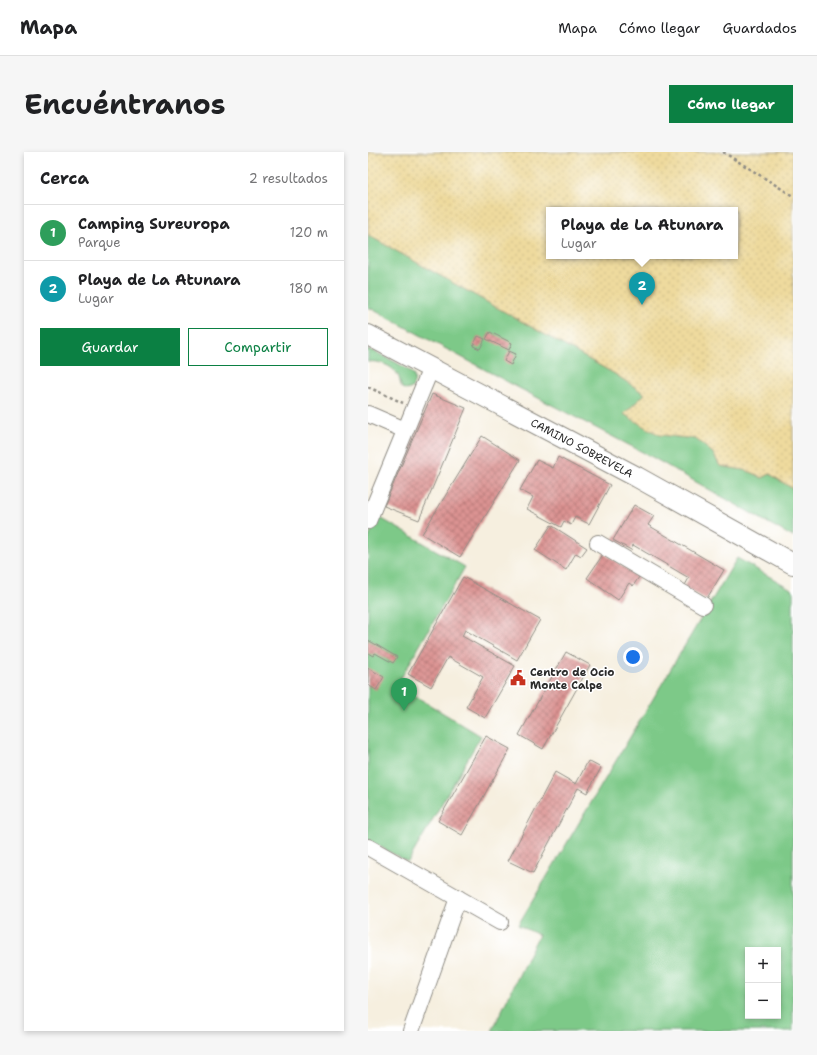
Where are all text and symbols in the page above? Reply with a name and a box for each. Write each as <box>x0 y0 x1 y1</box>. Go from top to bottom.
text: Mapa <box>20 15 77 40</box>
text: Mapa <box>558 19 597 37</box>
text: Cómo llegar <box>619 19 700 37</box>
text: Guardados <box>722 19 797 37</box>
text: Encuéntranos <box>24 85 226 123</box>
button: Cómo llegar <box>669 85 793 123</box>
text: Cerca <box>40 167 89 189</box>
text: 2 resultados <box>249 170 328 187</box>
popup <box>546 207 738 259</box>
text: Camping Sureuropa <box>78 214 230 234</box>
text: Playa de La Atunara <box>561 215 723 235</box>
text: 1 <box>50 224 56 241</box>
text: 120 m <box>290 224 328 241</box>
text: Parque <box>78 234 121 251</box>
text: Lugar <box>561 235 597 252</box>
text: Playa de La Atunara <box>78 270 241 290</box>
pin: 2 <box>629 272 655 305</box>
text: 2 <box>48 280 58 297</box>
text: 180 m <box>289 280 328 297</box>
text: Lugar <box>78 290 114 307</box>
button: Guardar <box>40 328 180 366</box>
button: Compartir <box>188 328 328 366</box>
street label: CAMINO SOBREVELA <box>528 415 636 481</box>
your location <box>623 647 643 667</box>
place label: Centro de Ocio Monte Calpe <box>530 665 614 693</box>
public building icon: Centro de Ocio Monte Calpe <box>509 669 527 687</box>
pin: 1 <box>391 678 417 711</box>
map controls <box>745 947 781 1019</box>
button: + <box>745 947 781 983</box>
button: − <box>745 983 781 1019</box>

